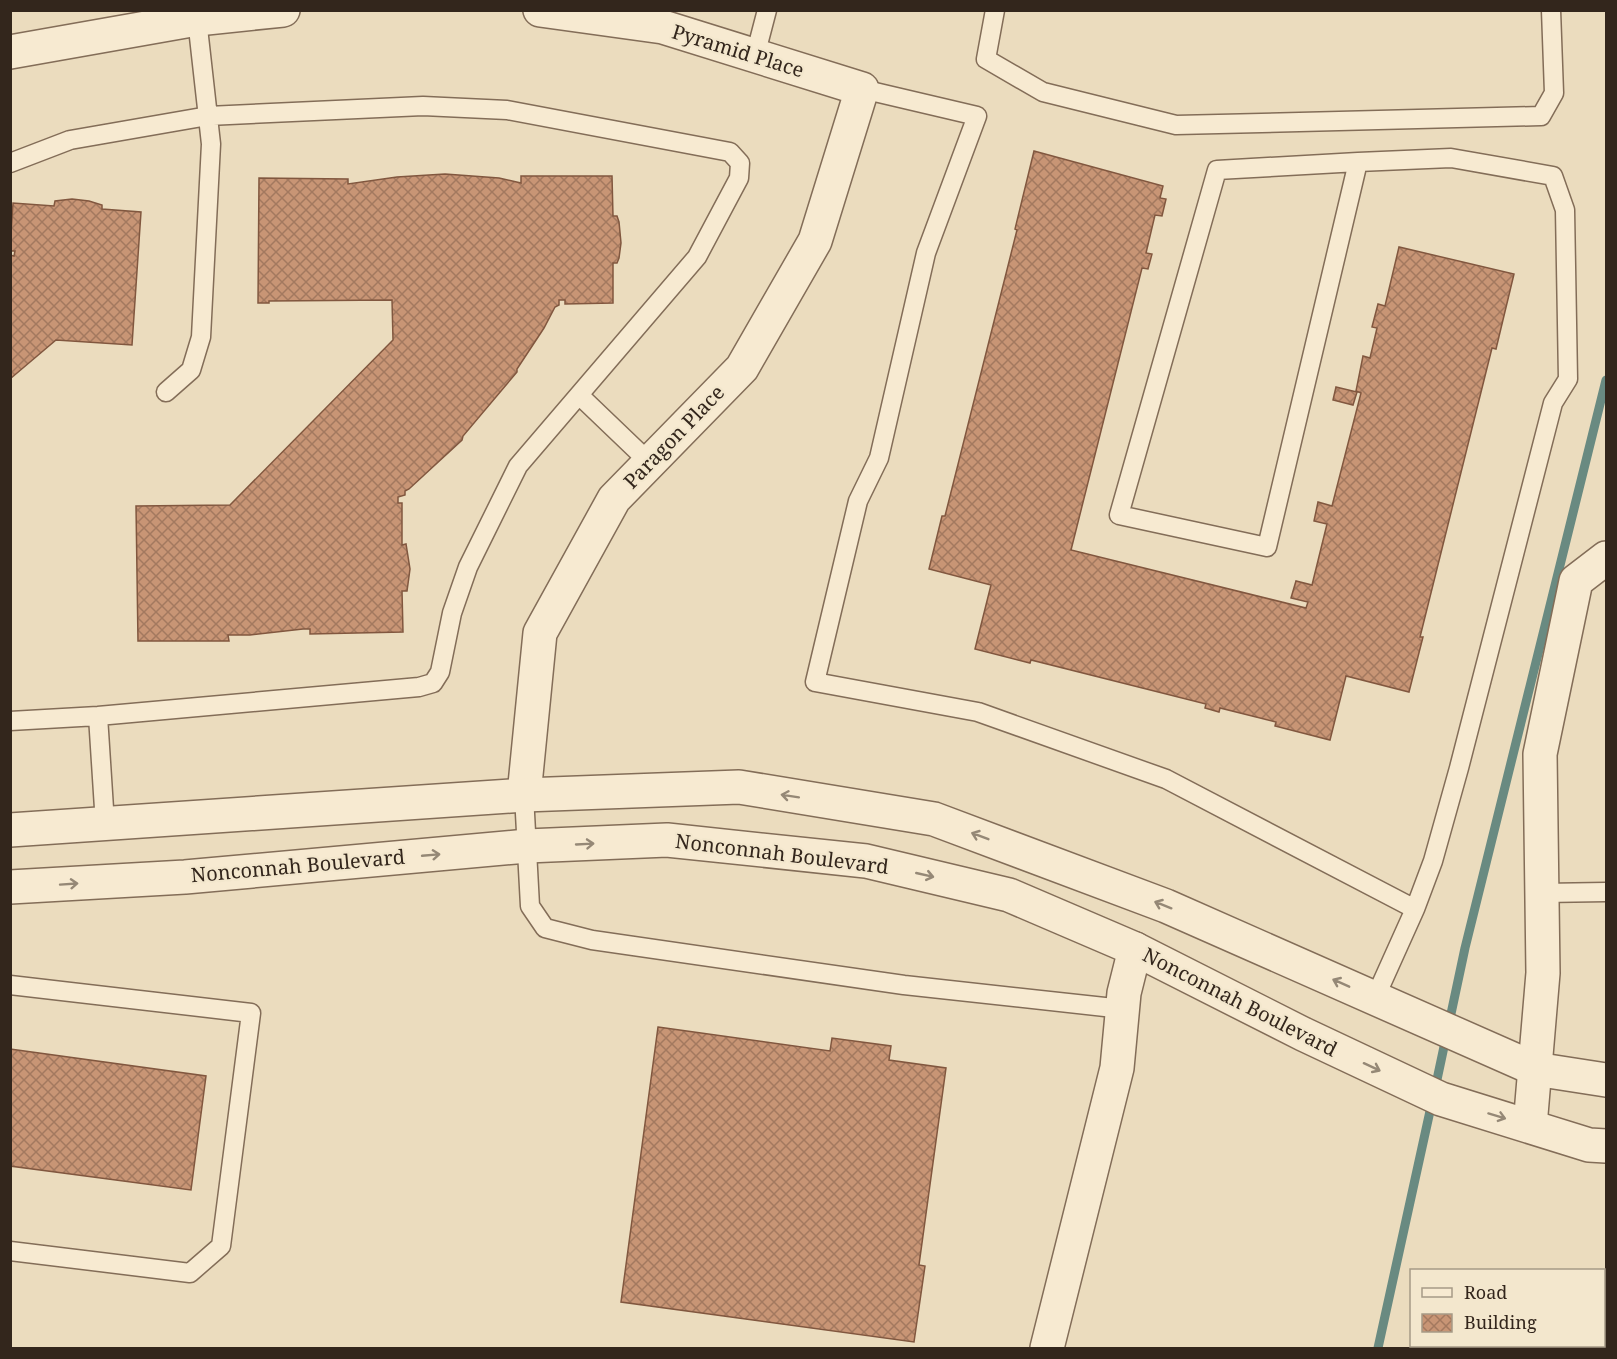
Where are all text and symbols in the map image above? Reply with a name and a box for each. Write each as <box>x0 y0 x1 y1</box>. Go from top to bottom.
street label: Pyramid Place <box>669 18 807 83</box>
street label: Paragon Place <box>617 379 730 494</box>
one-way arrow <box>781 790 801 801</box>
street label: Nonconnah Boulevard <box>674 827 890 880</box>
one-way arrow <box>971 830 990 841</box>
one-way arrow <box>575 838 595 849</box>
street label: Nonconnah Boulevard <box>190 843 406 888</box>
one-way arrow <box>420 849 440 860</box>
one-way arrow <box>915 869 934 881</box>
one-way arrow <box>58 878 78 889</box>
one-way arrow <box>1154 899 1172 910</box>
street label: Nonconnah Boulevard <box>1138 941 1342 1062</box>
one-way arrow <box>1333 977 1351 988</box>
one-way arrow <box>1363 1061 1381 1073</box>
one-way arrow <box>1487 1111 1506 1122</box>
legend <box>1410 1269 1605 1347</box>
text: Road <box>1464 1280 1507 1304</box>
text: Building <box>1464 1310 1537 1334</box>

